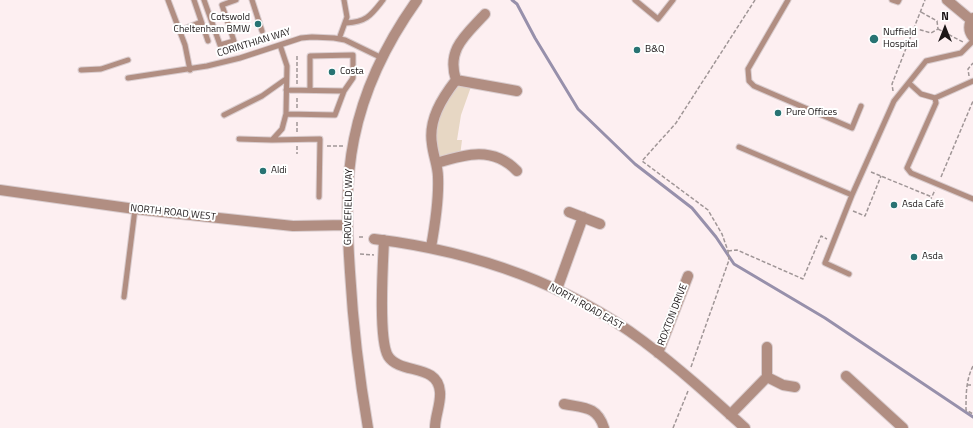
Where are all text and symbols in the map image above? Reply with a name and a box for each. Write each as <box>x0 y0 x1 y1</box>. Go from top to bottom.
north arrow <box>925 8 965 48</box>
text: N <box>941 8 949 24</box>
place label: Cotswold Cheltenham BMW <box>174 12 250 36</box>
marker: Cotswold Cheltenham BMW <box>253 19 263 29</box>
street label: CORINTHIAN WAY <box>216 26 292 60</box>
place label: Nuffield Hospital <box>883 27 918 50</box>
marker: Nuffield Hospital <box>868 33 880 45</box>
place label: B&Q <box>645 44 665 56</box>
marker: B&Q <box>632 45 642 55</box>
place label: Costa <box>340 66 364 78</box>
marker: Costa <box>327 67 337 77</box>
place label: Pure Offices <box>786 107 837 119</box>
marker: Pure Offices <box>773 108 783 118</box>
place label: Aldi <box>271 165 287 177</box>
marker: Aldi <box>258 166 268 176</box>
street label: GROVEFIELD WAY <box>342 169 356 245</box>
place label: Asda Café <box>902 199 944 211</box>
marker: Asda Café <box>889 200 899 210</box>
street label: NORTH ROAD WEST <box>130 203 216 223</box>
place label: Asda <box>922 251 943 263</box>
marker: Asda <box>909 252 919 262</box>
street label: NORTH ROAD EAST <box>547 282 625 332</box>
street label: ROXTON DRIVE <box>656 282 690 348</box>

